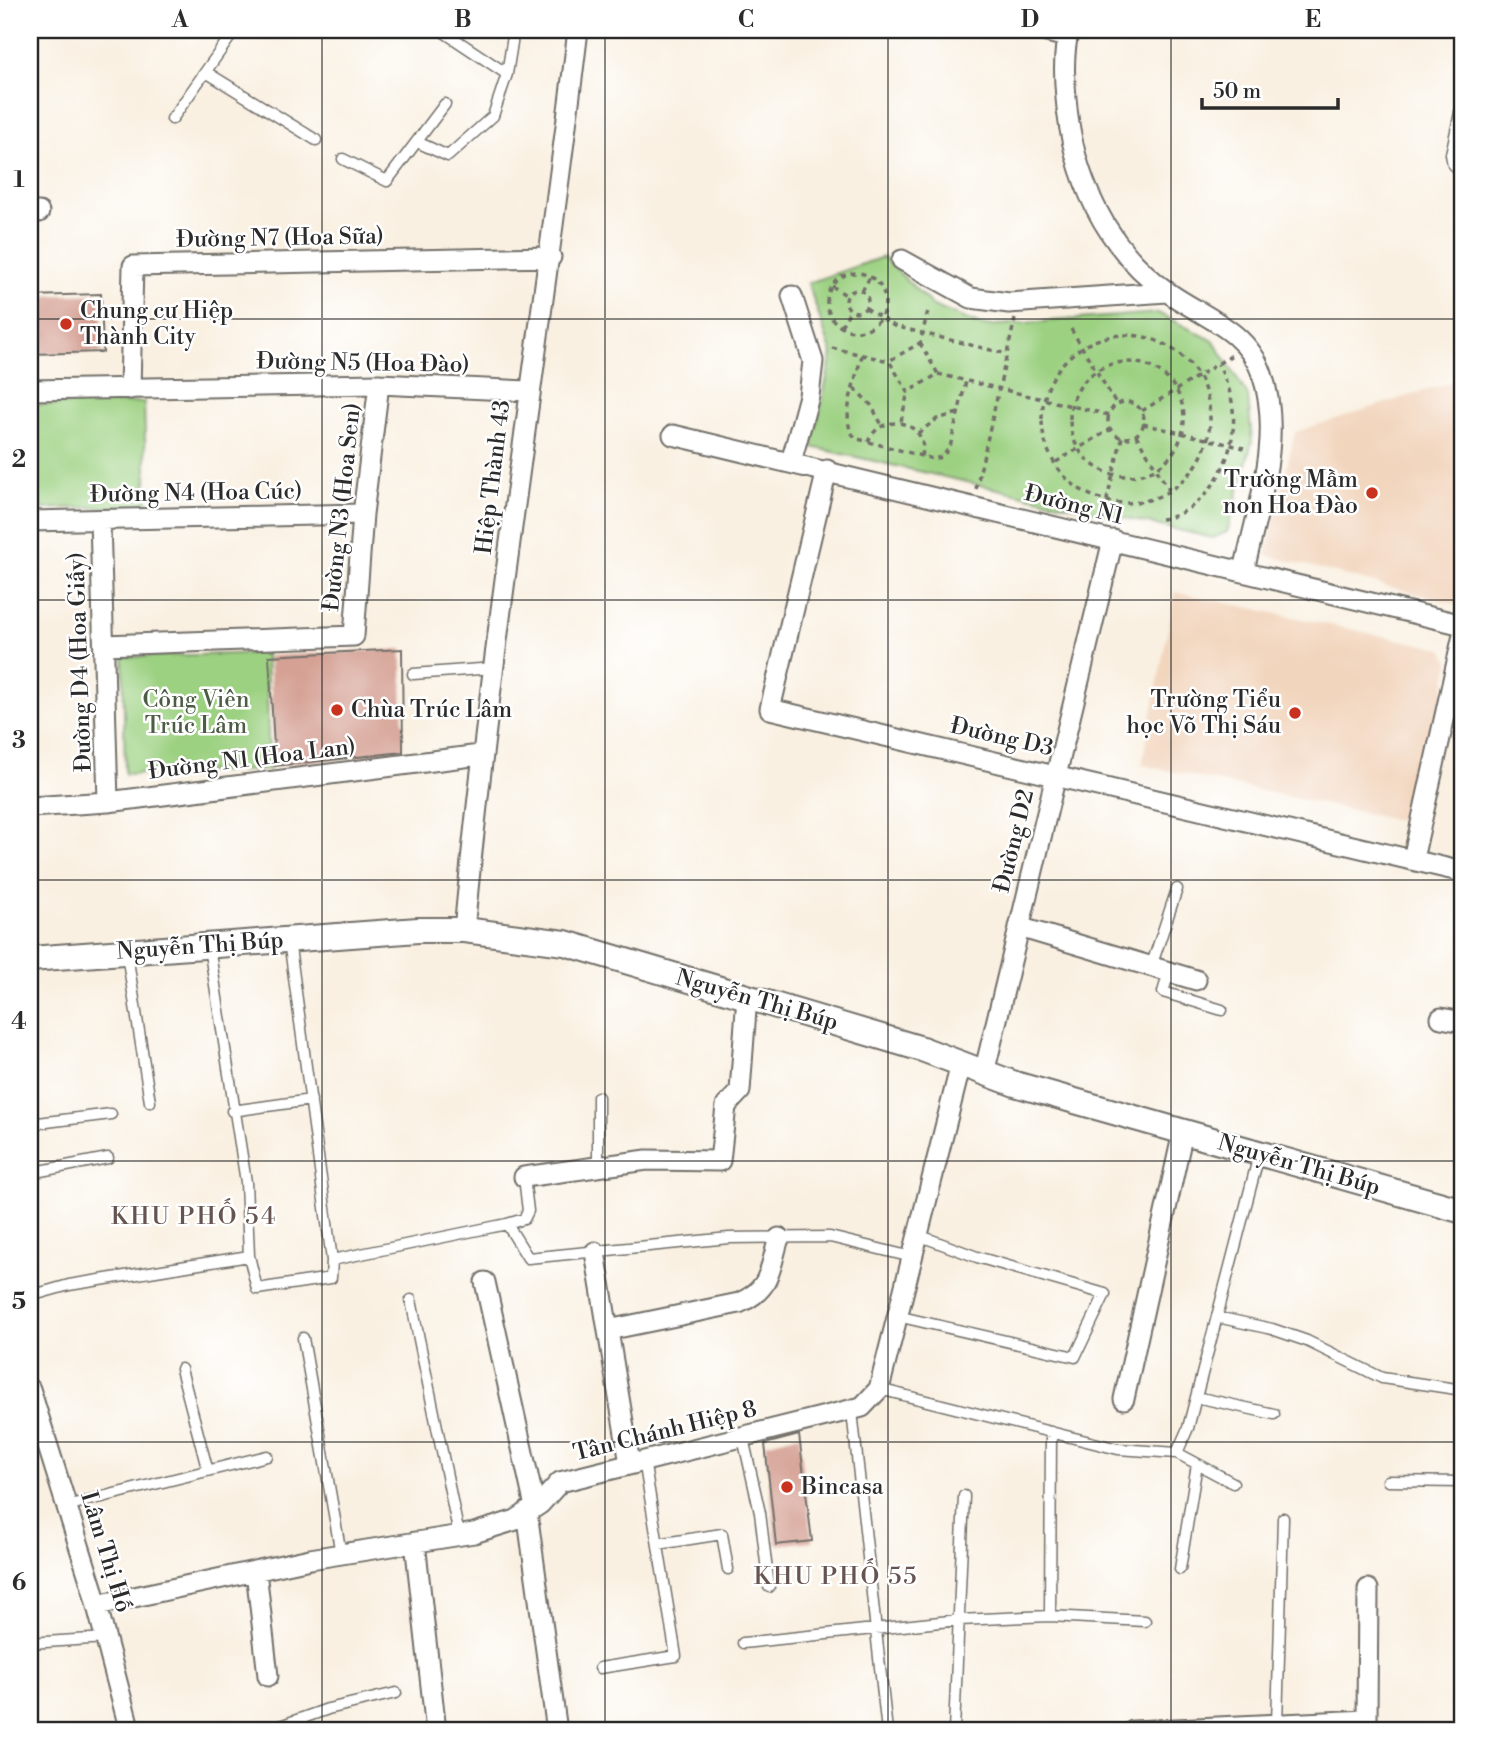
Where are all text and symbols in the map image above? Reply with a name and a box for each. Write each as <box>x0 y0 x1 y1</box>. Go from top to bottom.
text: A <box>171 6 189 34</box>
text: B <box>454 6 472 34</box>
text: C <box>738 6 754 34</box>
text: D <box>1021 6 1039 34</box>
text: E <box>1305 6 1321 34</box>
scale bar <box>1202 66 1339 110</box>
text: 50 m <box>1213 79 1261 105</box>
text: 1 <box>13 166 25 194</box>
street label: Đường N7 (Hoa Sữa) <box>176 222 384 254</box>
place label: Chung cư Hiệp Thành City <box>80 297 233 351</box>
marker: Chung cư Hiệp Thành City <box>58 316 74 332</box>
street label: Đường N5 (Hoa Đào) <box>256 347 470 379</box>
street label: Hiệp Thành 43 <box>470 398 516 556</box>
street label: Đường N3 (Hoa Sen) <box>317 401 367 613</box>
text: 2 <box>12 446 26 474</box>
place label: Trường Mầm non Hoa Đào <box>1223 466 1358 520</box>
street label: Đường N4 (Hoa Cúc) <box>90 477 302 509</box>
street label: Đường N1 <box>1021 479 1127 531</box>
marker: Trường Mầm non Hoa Đào <box>1364 485 1380 501</box>
street label: Đường D4 (Hoa Giấy) <box>62 552 98 772</box>
park label: Công Viên Trúc Lâm <box>142 686 250 740</box>
place label: Trường Tiểu học Võ Thị Sáu <box>1126 686 1281 740</box>
place label: Chùa Trúc Lâm <box>351 696 512 724</box>
marker: Chùa Trúc Lâm <box>329 702 345 718</box>
marker: Trường Tiểu học Võ Thị Sáu <box>1287 705 1303 721</box>
street label: Đường D3 <box>948 712 1056 762</box>
text: 3 <box>12 727 26 755</box>
street label: Đường N1 (Hoa Lan) <box>147 732 357 786</box>
street label: Đường D2 <box>988 787 1040 895</box>
street label: Nguyễn Thị Búp <box>116 926 284 966</box>
street label: Nguyễn Thị Búp <box>673 963 841 1037</box>
text: 4 <box>11 1008 27 1036</box>
street label: Nguyễn Thị Búp <box>1215 1128 1383 1202</box>
district label: KHU PHỐ 54 <box>111 1198 277 1232</box>
text: 5 <box>12 1288 26 1316</box>
street label: Tân Chánh Hiệp 8 <box>570 1395 760 1467</box>
place label: Bincasa <box>800 1473 884 1501</box>
marker: Bincasa <box>779 1479 795 1495</box>
street label: Lâm Thị Hố <box>74 1488 138 1616</box>
district label: KHU PHỐ 55 <box>753 1558 919 1592</box>
text: 6 <box>12 1569 26 1597</box>

